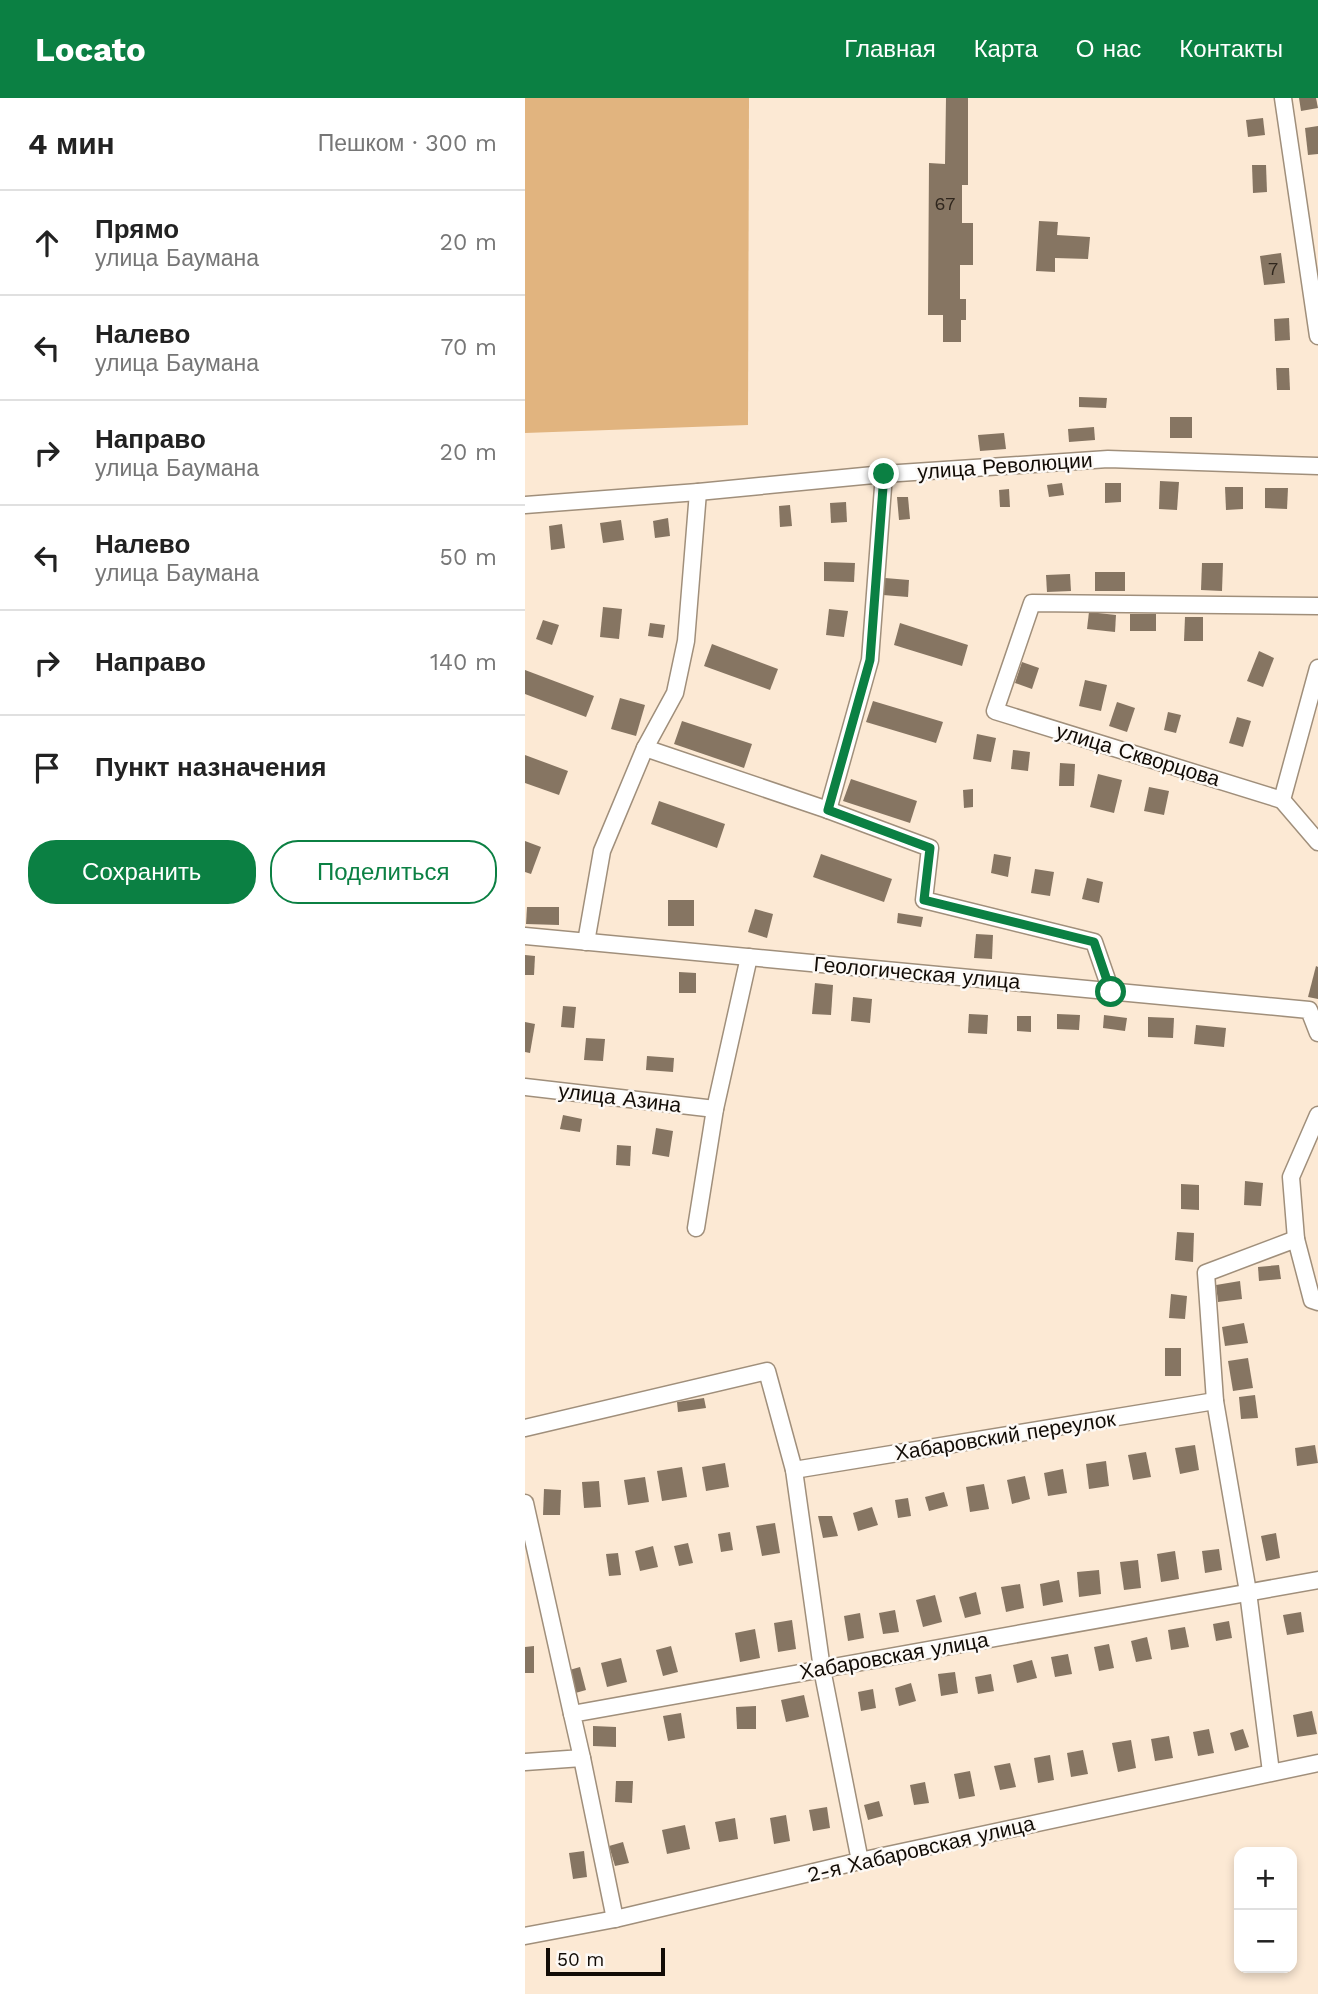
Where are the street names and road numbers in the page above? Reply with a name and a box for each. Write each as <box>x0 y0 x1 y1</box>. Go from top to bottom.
street label: улица Революции <box>917 447 1093 484</box>
street label: улица Скворцова <box>1053 718 1223 791</box>
street label: Геологическая улица <box>813 951 1022 994</box>
street label: улица Азина <box>557 1078 683 1117</box>
street label: Хабаровский переулок <box>893 1406 1118 1465</box>
street label: Хабаровская улица <box>798 1627 991 1684</box>
street label: 2-я Хабаровская улица <box>805 1810 1037 1887</box>

